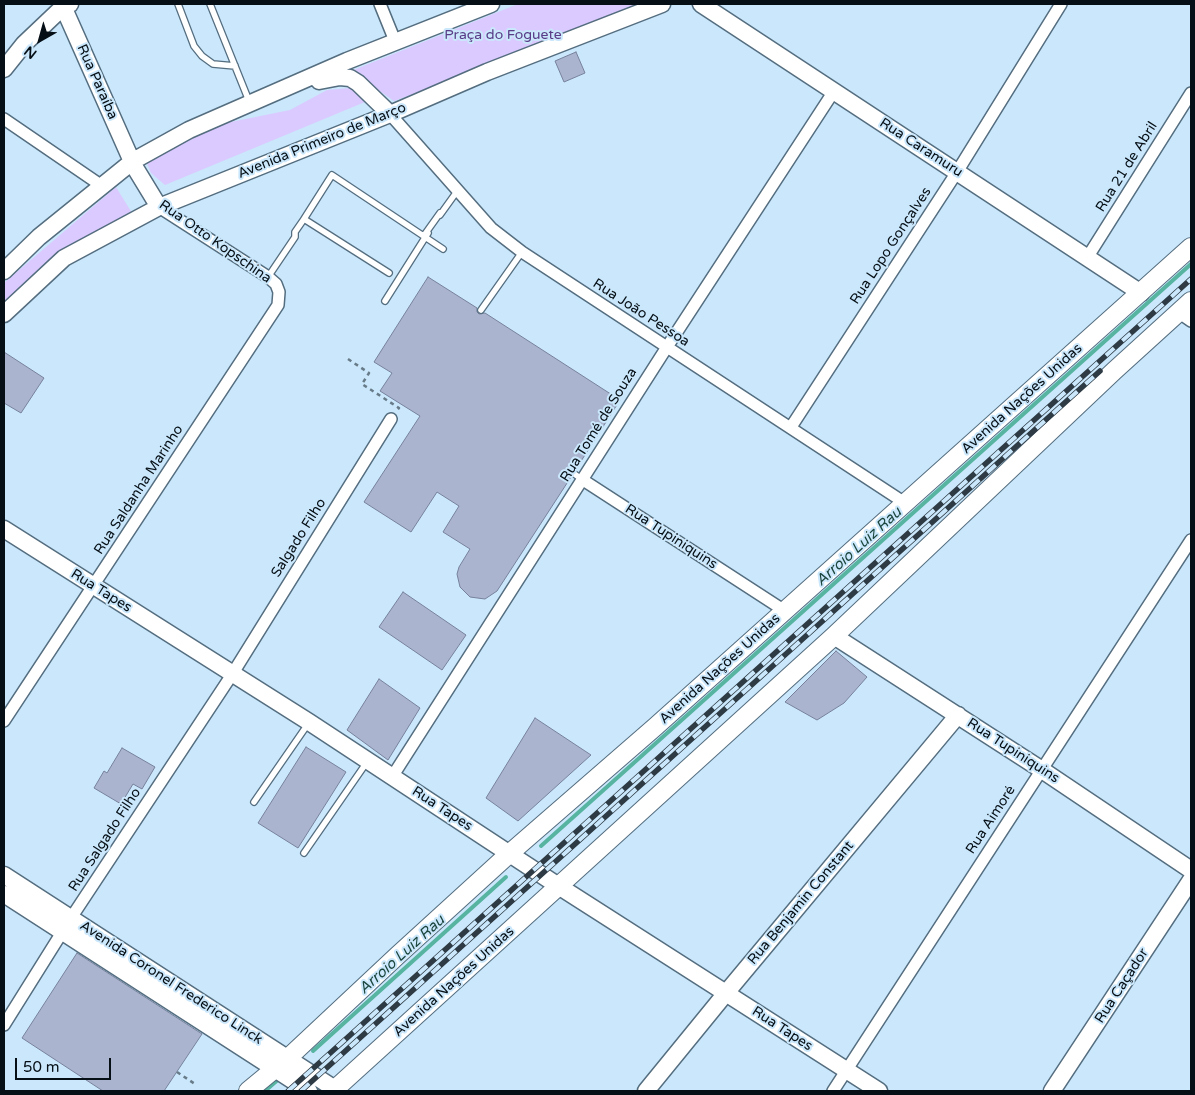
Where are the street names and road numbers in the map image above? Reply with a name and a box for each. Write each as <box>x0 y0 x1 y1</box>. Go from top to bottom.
street label: Rua Paraíba <box>73 42 121 122</box>
street label: Avenida Primeiro de Março <box>235 99 409 183</box>
street label: Rua Caramuru <box>876 115 966 181</box>
street label: Rua 21 de Abril <box>1093 119 1161 215</box>
street label: Rua Lopo Gonçalves <box>847 184 935 308</box>
street label: Rua Otto Kopschina <box>156 197 274 287</box>
street label: Rua João Pessoa <box>589 275 693 351</box>
street label: Avenida Nações Unidas <box>958 340 1086 458</box>
street label: Rua Tomé de Souza <box>557 365 641 485</box>
street label: Rua Saldanha Marinho <box>91 422 187 558</box>
street label: Salgado Filho <box>268 495 330 581</box>
street label: Rua Tupiniquins <box>622 501 720 573</box>
street label: Rua Tapes <box>67 566 135 616</box>
street label: Avenida Nações Unidas <box>656 610 784 728</box>
street label: Rua Tupiniquins <box>964 715 1062 787</box>
street label: Rua Tapes <box>409 783 475 835</box>
street label: Rua Aimoré <box>963 783 1019 857</box>
street label: Rua Salgado Filho <box>65 785 145 895</box>
street label: Rua Benjamin Constant <box>744 838 858 968</box>
street label: Avenida Coronel Frederico Linck <box>77 918 265 1048</box>
street label: Avenida Nações Unidas <box>390 923 518 1041</box>
street label: Rua Caçador <box>1092 946 1152 1026</box>
street label: Rua Tapes <box>749 1003 815 1055</box>

